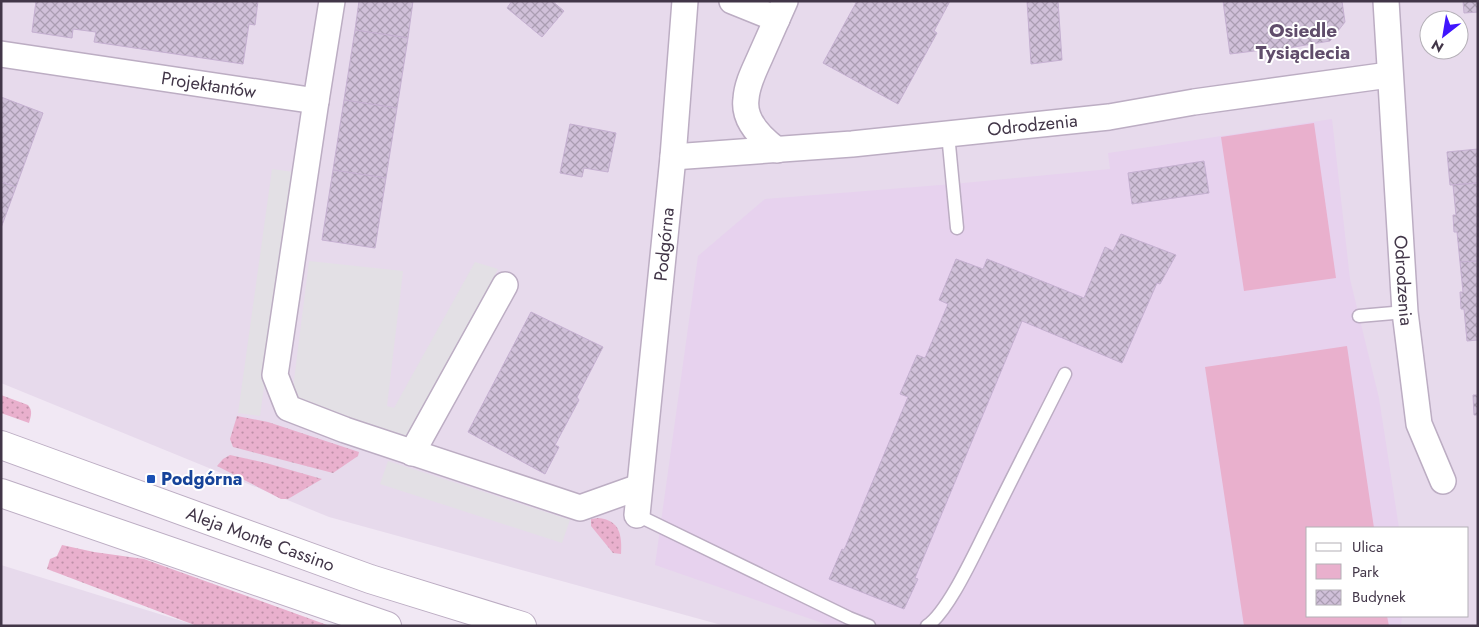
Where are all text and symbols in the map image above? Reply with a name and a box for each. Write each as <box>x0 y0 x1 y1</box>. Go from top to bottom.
north arrow <box>1419 10 1469 60</box>
district label: Osiedle Tysiąclecia <box>1256 17 1350 66</box>
text: N <box>1427 35 1447 58</box>
street label: Projektantów <box>160 65 259 105</box>
street label: Odrodzenia <box>986 107 1079 143</box>
street label: Podgórna <box>648 206 681 282</box>
street label: Odrodzenia <box>1387 234 1420 327</box>
place label: Podgórna <box>161 466 242 492</box>
marker: Podgórna <box>145 473 157 485</box>
street label: Aleja Monte Cassino <box>183 500 338 578</box>
legend <box>1306 527 1469 617</box>
text: Ulica <box>1352 536 1383 558</box>
text: Park <box>1352 561 1379 583</box>
text: Budynek <box>1352 586 1406 608</box>

